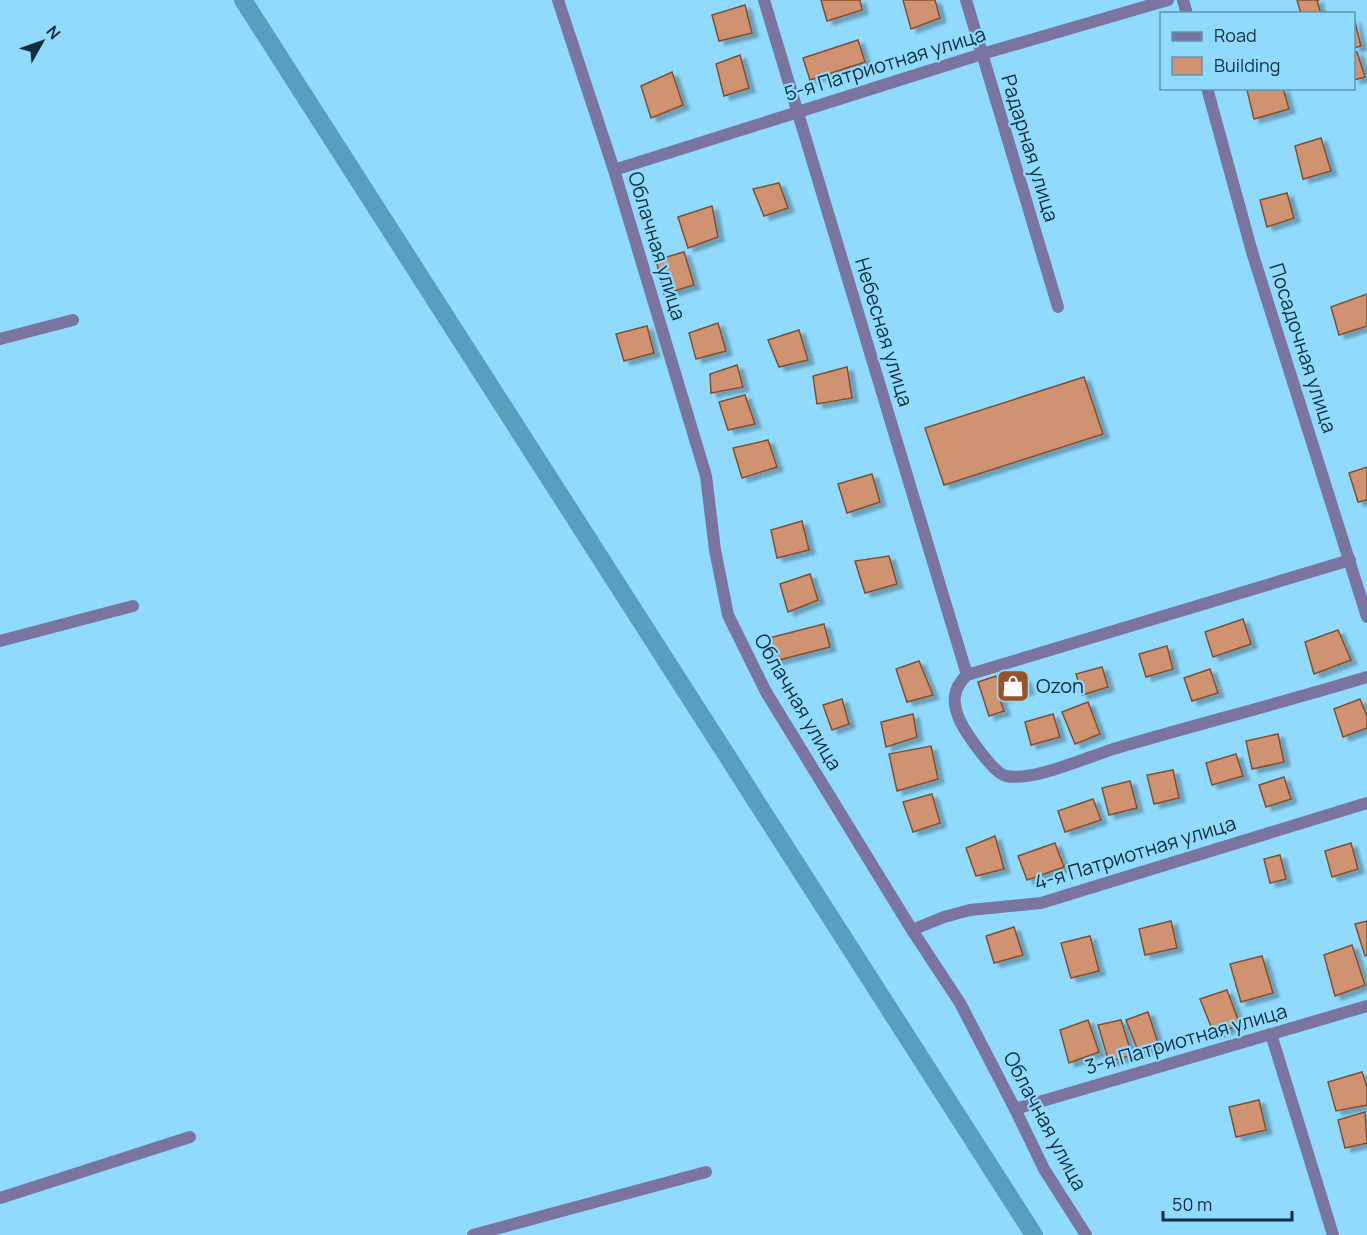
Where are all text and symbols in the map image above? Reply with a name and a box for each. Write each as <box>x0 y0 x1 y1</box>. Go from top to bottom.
north arrow <box>12 12 72 72</box>
legend <box>1160 12 1355 90</box>
street label: 5-я Патриотная улица <box>781 20 989 107</box>
text: N <box>41 21 66 44</box>
text: Road <box>1214 23 1257 47</box>
text: Building <box>1214 53 1280 77</box>
street label: Радарная улица <box>995 71 1066 225</box>
street label: Облачная улица <box>622 168 693 323</box>
street label: Небесная улица <box>849 254 920 410</box>
street label: Посадочная улица <box>1263 260 1344 436</box>
street label: Облачная улица <box>748 628 849 775</box>
shop icon: Ozon <box>995 668 1031 704</box>
place label: Ozon <box>1036 672 1084 699</box>
street label: 4-я Патриотная улица <box>1031 809 1239 896</box>
street label: 3-я Патриотная улица <box>1082 997 1290 1080</box>
street label: Облачная улица <box>997 1046 1094 1195</box>
scale bar <box>1163 1184 1292 1222</box>
text: 50 m <box>1172 1192 1212 1216</box>

